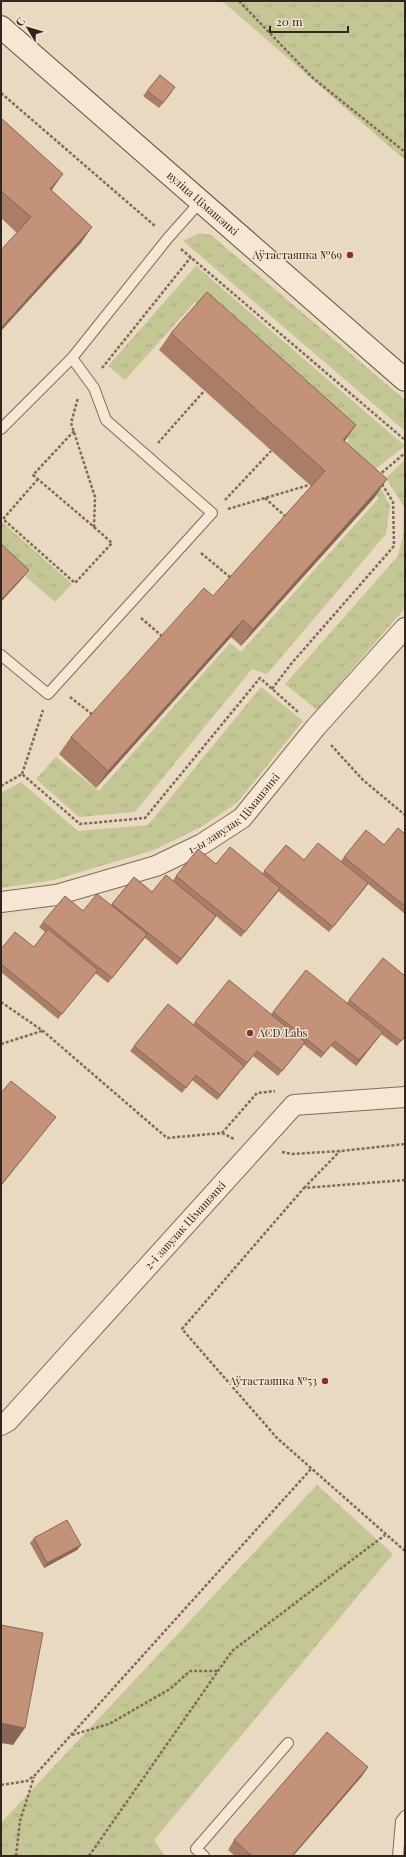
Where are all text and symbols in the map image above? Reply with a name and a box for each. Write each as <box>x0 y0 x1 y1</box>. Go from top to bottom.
north arrow <box>8 8 48 48</box>
scale bar <box>270 8 348 34</box>
text: 20 m <box>276 13 303 29</box>
text: С <box>11 14 28 29</box>
street label: вуліца Цімашэнкі <box>164 167 242 238</box>
place label: Аўтастаянка №69 <box>252 247 342 262</box>
marker: Аўтастаянка №69 <box>345 250 355 260</box>
street label: 1-ы завулак Цімашэнкі <box>185 770 283 857</box>
place label: ACD/Labs <box>257 1025 308 1040</box>
marker: ACD/Labs <box>245 1028 255 1038</box>
street label: 2-і завулак Цімашэнкі <box>141 1178 229 1272</box>
place label: Аўтастаянка №53 <box>228 1373 317 1388</box>
marker: Аўтастаянка №53 <box>320 1376 330 1386</box>

